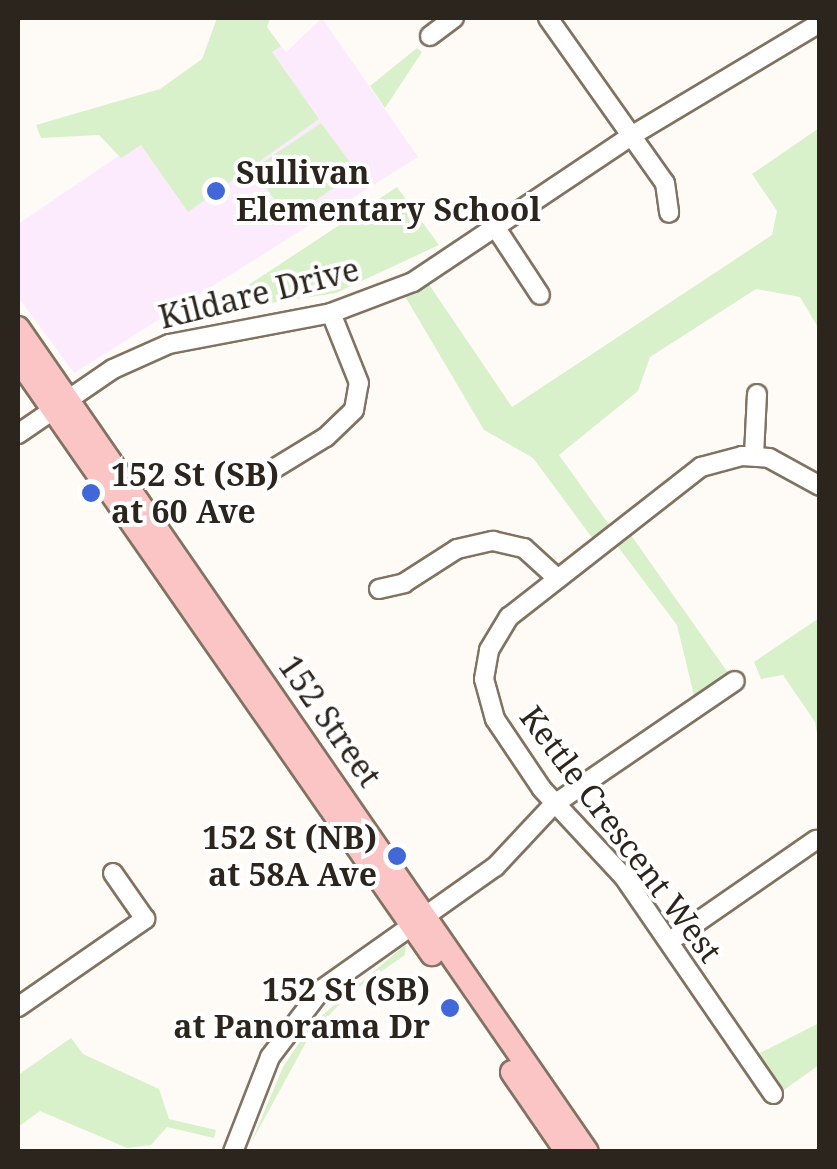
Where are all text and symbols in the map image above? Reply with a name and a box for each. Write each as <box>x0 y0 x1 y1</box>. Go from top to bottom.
place label: Sullivan Elementary School <box>236 154 541 229</box>
marker: Sullivan Elementary School <box>205 180 227 202</box>
street label: Kildare Drive <box>155 250 363 336</box>
place label: 152 St (SB) at 60 Ave <box>111 456 279 531</box>
marker: 152 St (SB) at 60 Ave <box>80 482 102 504</box>
street label: 152 Street <box>271 648 389 794</box>
street label: Kettle Crescent West <box>512 698 730 970</box>
place label: 152 St (NB) at 58A Ave <box>202 819 377 894</box>
marker: 152 St (NB) at 58A Ave <box>386 845 408 867</box>
place label: 152 St (SB) at Panorama Dr <box>173 971 430 1046</box>
marker: 152 St (SB) at Panorama Dr <box>439 997 461 1019</box>

